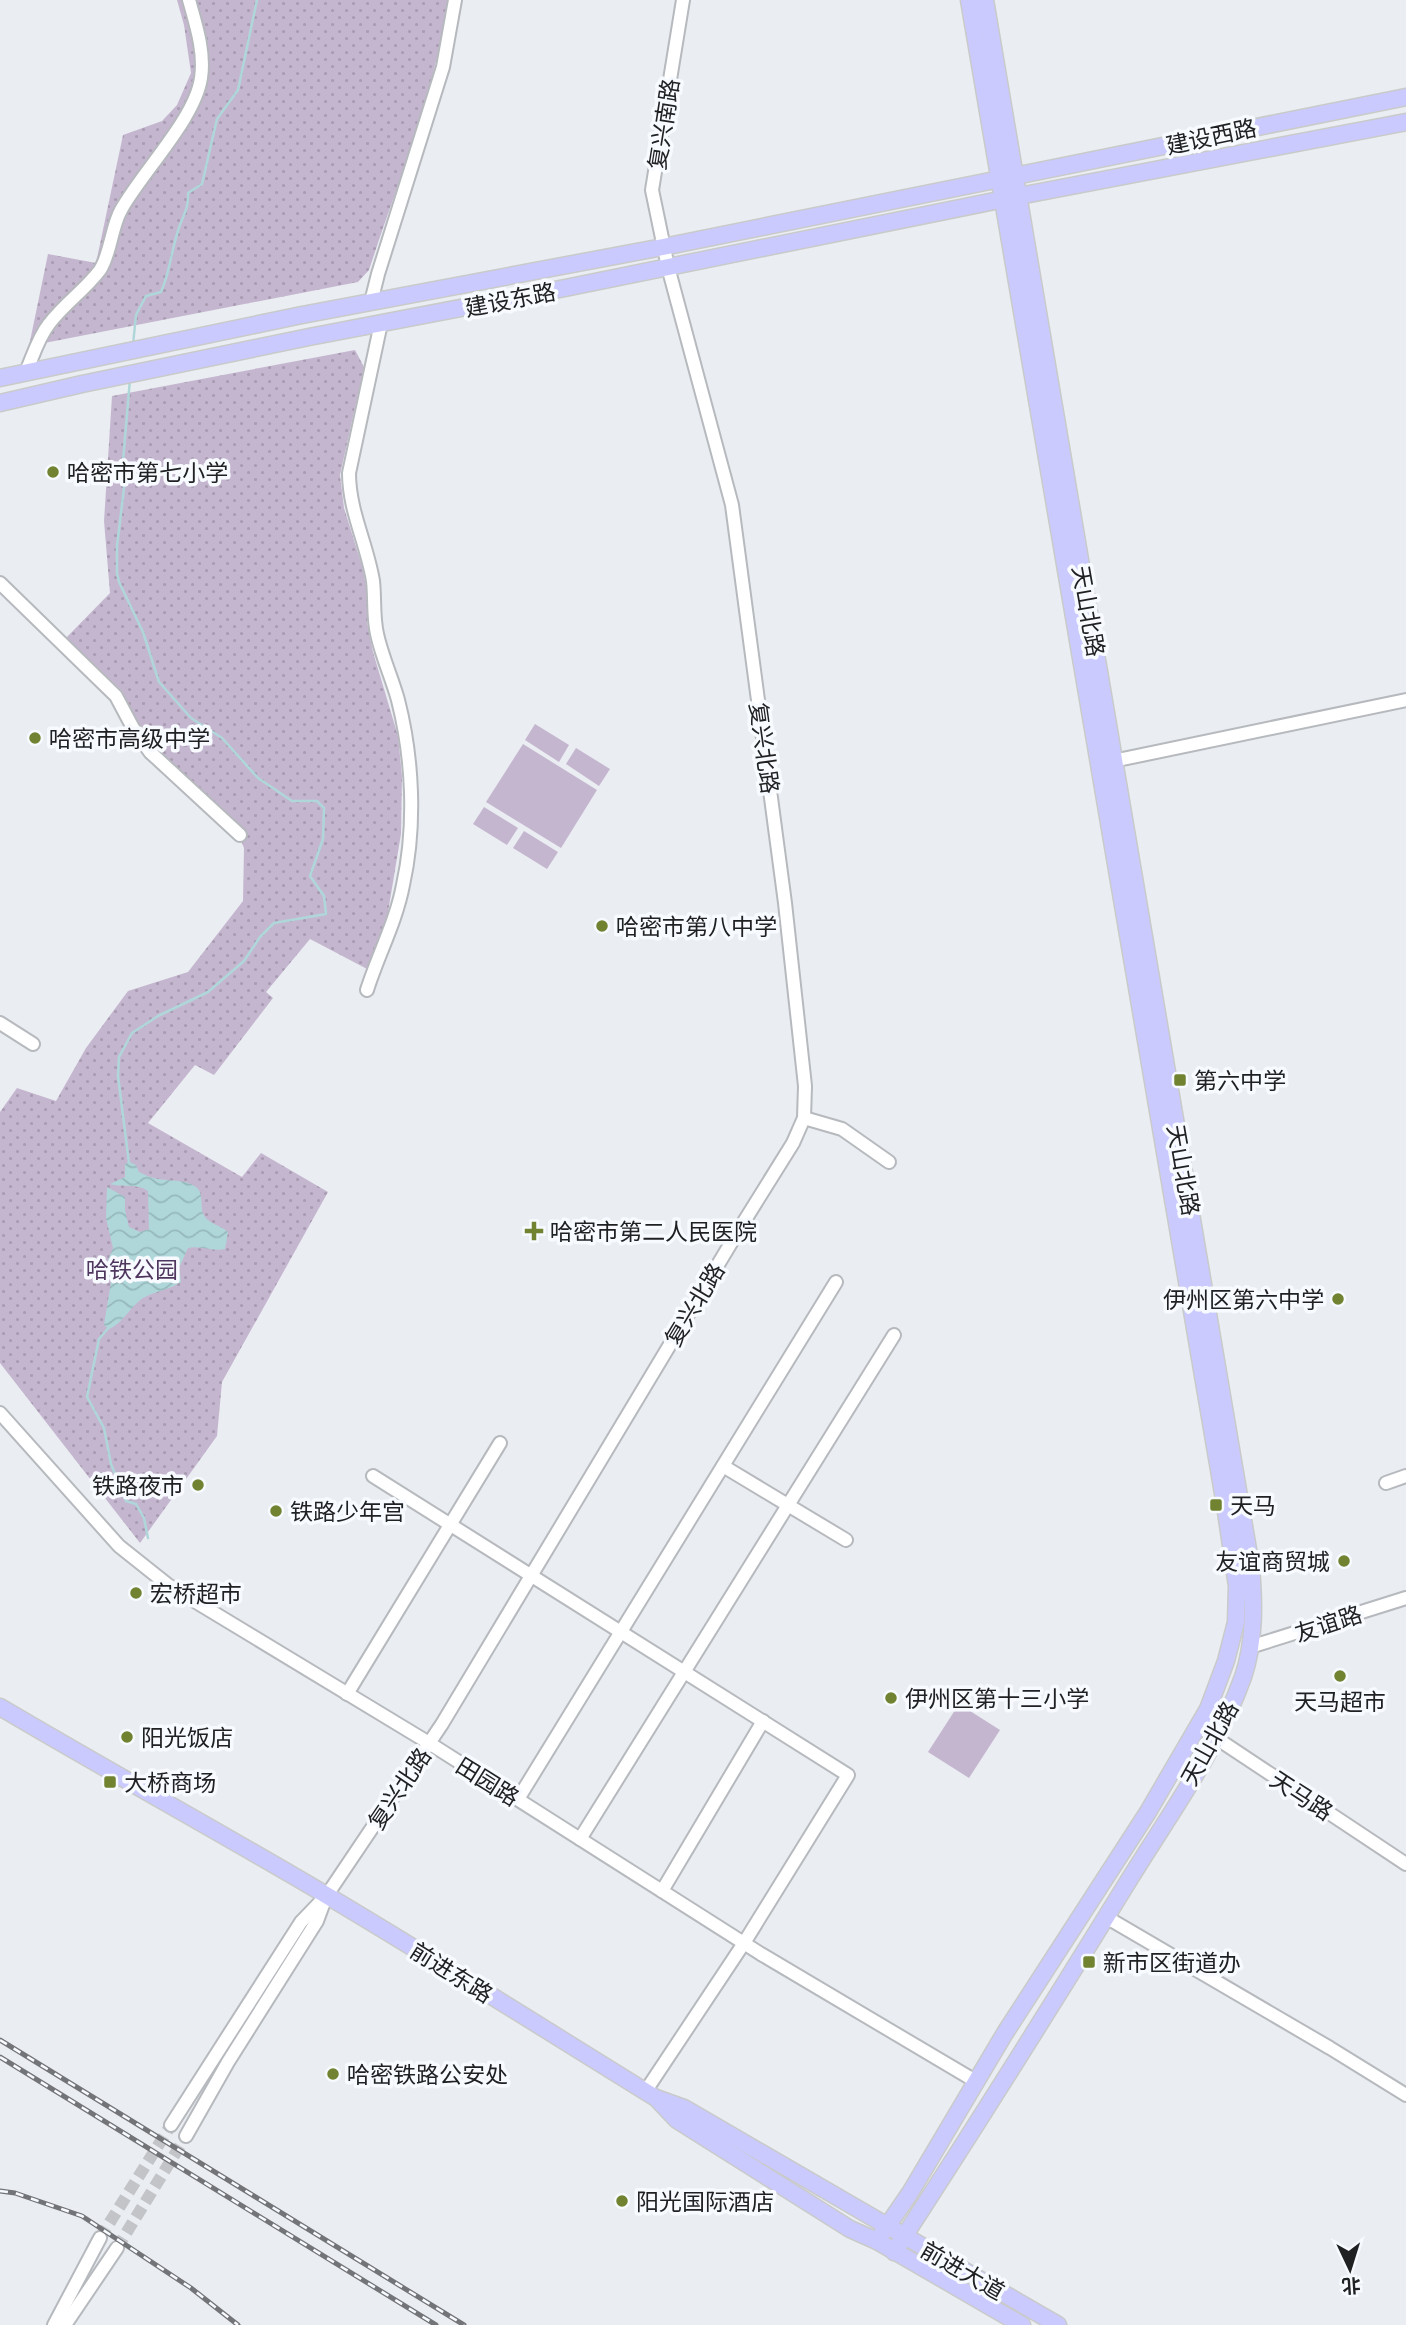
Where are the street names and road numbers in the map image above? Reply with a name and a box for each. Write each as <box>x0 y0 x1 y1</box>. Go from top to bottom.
street label: 复兴南路 <box>640 76 686 172</box>
street label: 建设西路 <box>1163 111 1259 161</box>
street label: 建设东路 <box>462 275 558 323</box>
street label: 天山北路 <box>1065 563 1113 659</box>
street label: 复兴北路 <box>743 700 787 796</box>
street label: 天山北路 <box>1160 1122 1208 1218</box>
street label: 复兴北路 <box>657 1256 731 1352</box>
street label: 友谊路 <box>1290 1597 1366 1649</box>
street label: 天山北路 <box>1173 1695 1245 1791</box>
street label: 复兴北路 <box>360 1741 438 1835</box>
street label: 田园路 <box>450 1749 526 1813</box>
street label: 天马路 <box>1264 1763 1340 1827</box>
street label: 前进东路 <box>405 1934 499 2010</box>
street label: 前进大道 <box>915 2233 1011 2307</box>

